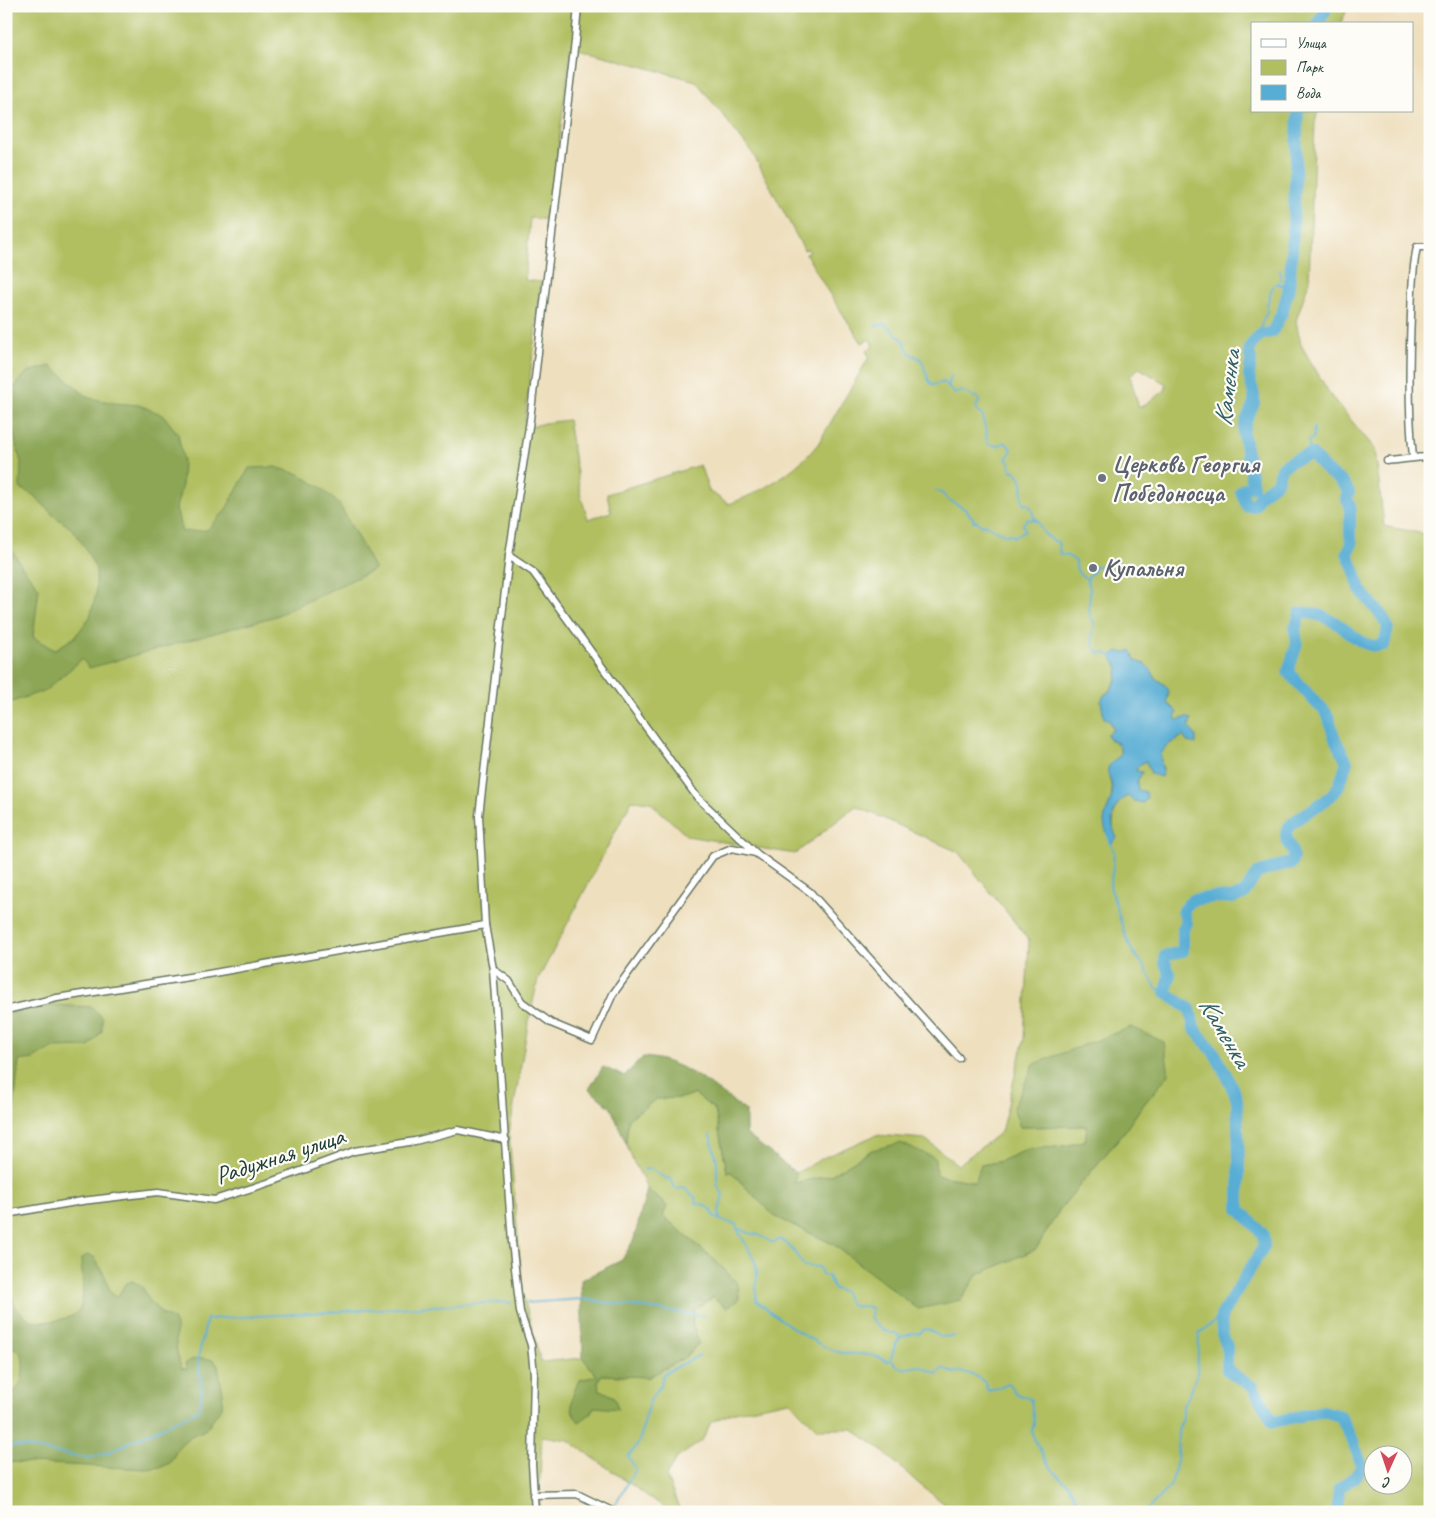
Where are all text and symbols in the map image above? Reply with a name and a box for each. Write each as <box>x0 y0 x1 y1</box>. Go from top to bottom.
legend <box>1251 22 1414 112</box>
text: Улица <box>1296 34 1327 53</box>
text: Парк <box>1296 58 1324 77</box>
text: Вода <box>1296 84 1321 103</box>
water label: Каменка <box>1206 345 1248 428</box>
place label: Церковь Георгия Победоносца <box>1112 448 1262 509</box>
marker: Церковь Георгия Победоносца <box>1096 472 1108 484</box>
place label: Купальня <box>1103 552 1185 584</box>
marker: Купальня <box>1087 562 1099 574</box>
water label: Каменка <box>1191 991 1260 1076</box>
street label: Радужная улица <box>211 1119 351 1192</box>
north arrow <box>1364 1446 1414 1496</box>
text: С <box>1381 1474 1391 1491</box>

